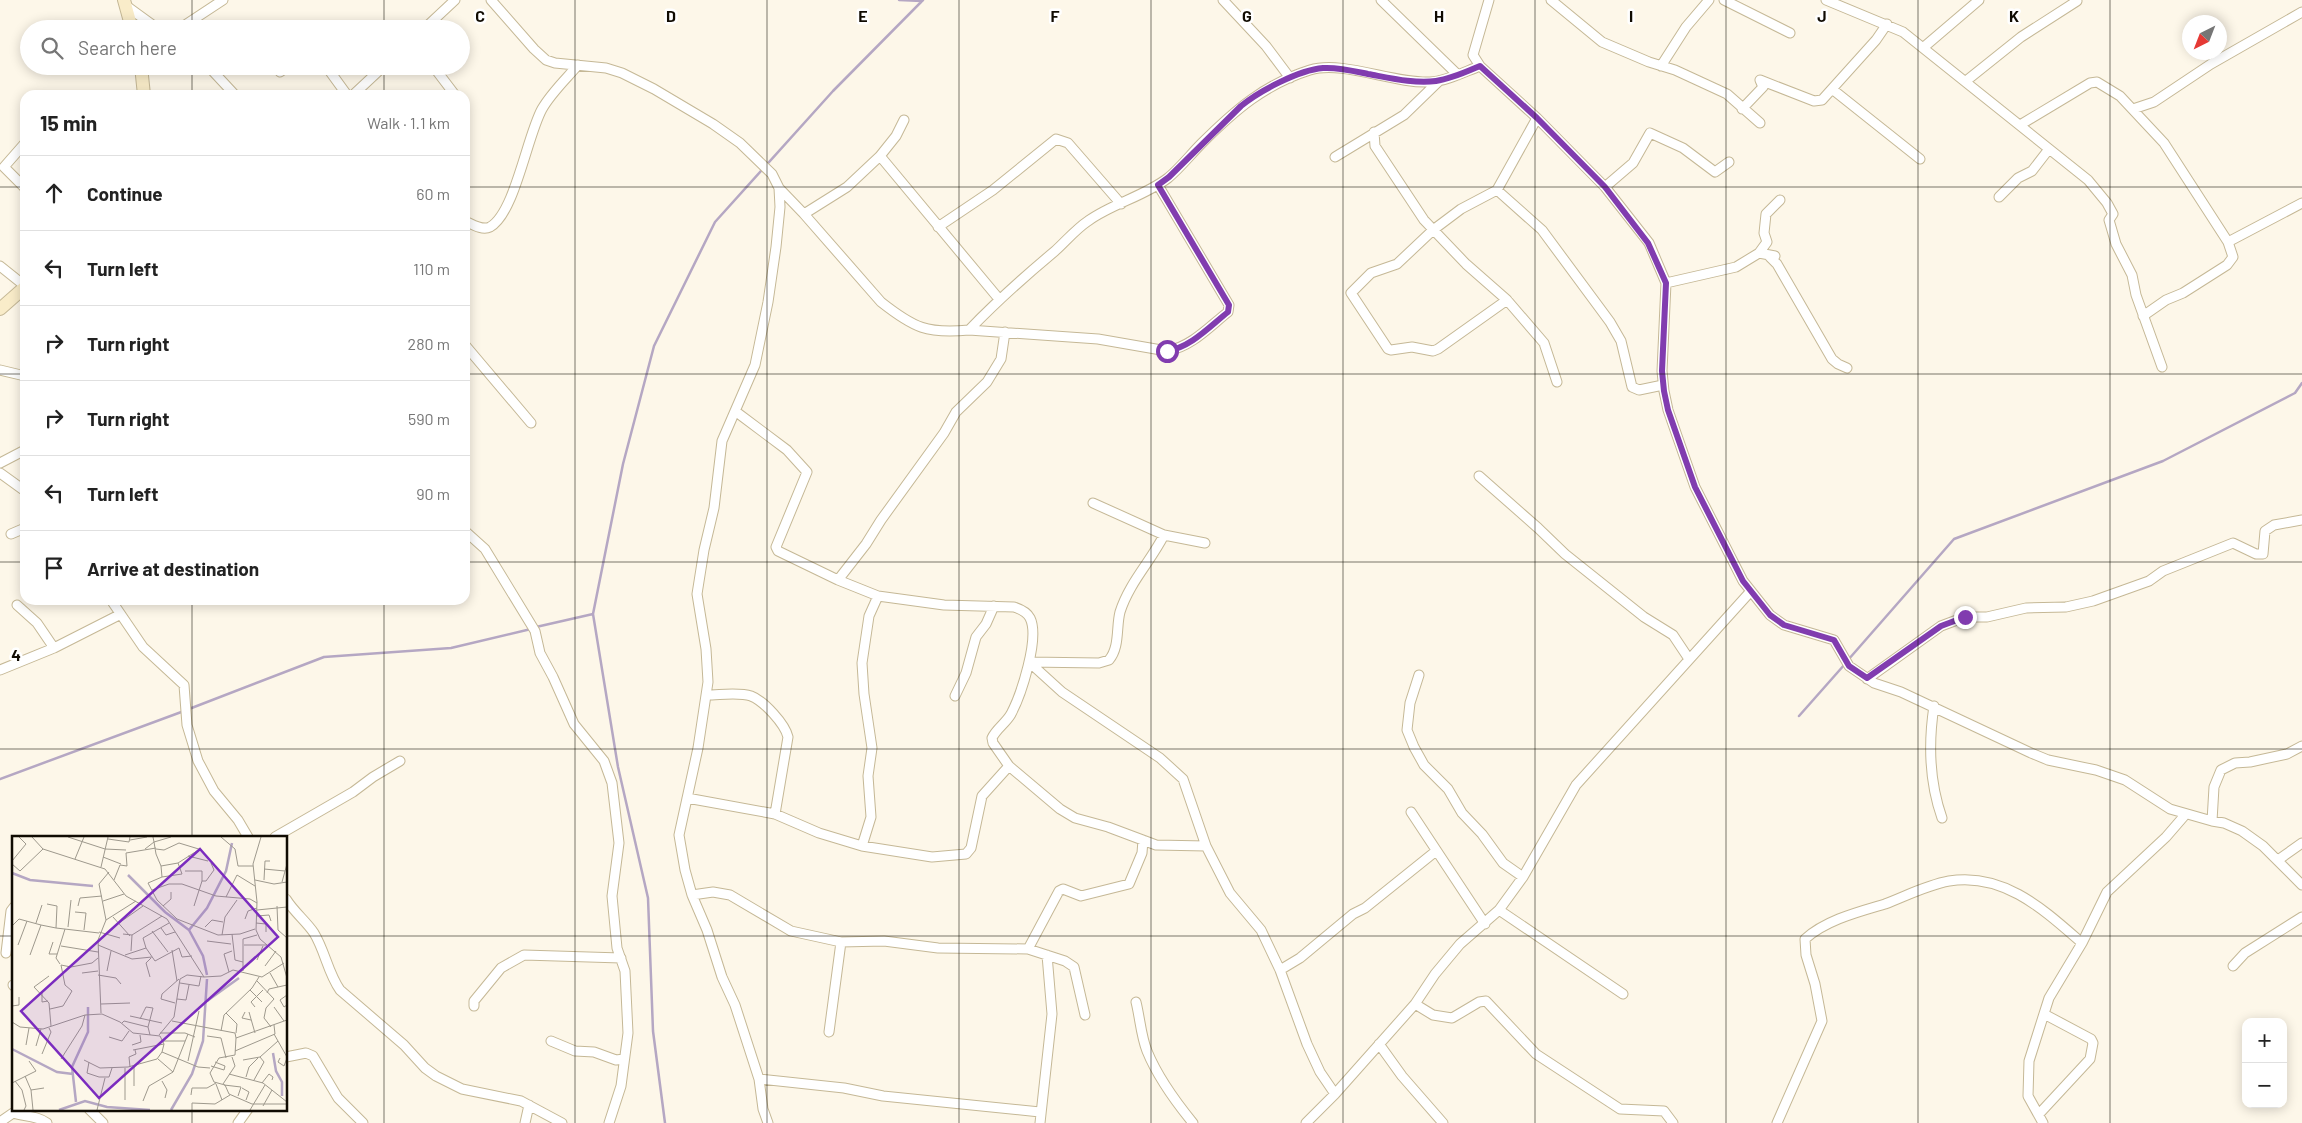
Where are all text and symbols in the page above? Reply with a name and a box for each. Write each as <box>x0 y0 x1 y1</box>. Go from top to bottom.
text: C <box>475 6 485 25</box>
text: D <box>666 6 676 25</box>
text: E <box>858 6 868 25</box>
text: F <box>1051 6 1060 25</box>
text: G <box>1242 6 1252 25</box>
text: H <box>1434 6 1444 25</box>
text: I <box>1629 6 1633 25</box>
text: J <box>1817 6 1827 25</box>
text: K <box>2009 6 2019 25</box>
north arrow <box>2182 15 2227 60</box>
search box <box>20 20 470 75</box>
icon: search <box>38 34 66 62</box>
text: Search here <box>78 36 177 59</box>
text: 15 min <box>40 110 97 135</box>
text: Walk · 1.1 km <box>367 113 450 132</box>
icon: ahead <box>40 179 68 207</box>
text: Continue <box>87 182 163 205</box>
text: 60 m <box>416 184 450 203</box>
icon: left <box>40 254 68 282</box>
text: Turn left <box>87 257 158 280</box>
text: 110 m <box>413 259 450 278</box>
icon: right <box>40 329 68 357</box>
text: Turn right <box>87 332 169 355</box>
text: 280 m <box>408 334 450 353</box>
route start <box>1156 340 1179 363</box>
icon: right <box>40 404 68 432</box>
text: Turn right <box>87 407 169 430</box>
text: 590 m <box>408 409 450 428</box>
icon: left <box>40 479 68 507</box>
text: Turn left <box>87 482 158 505</box>
text: 90 m <box>416 484 450 503</box>
icon: arrive <box>40 554 68 582</box>
text: Arrive at destination <box>87 557 259 580</box>
route end <box>1954 606 1977 629</box>
text: 4 <box>11 645 21 664</box>
inset map <box>12 836 288 1110</box>
map controls <box>2242 1018 2287 1108</box>
button: + <box>2242 1018 2287 1063</box>
button: − <box>2242 1063 2287 1108</box>

